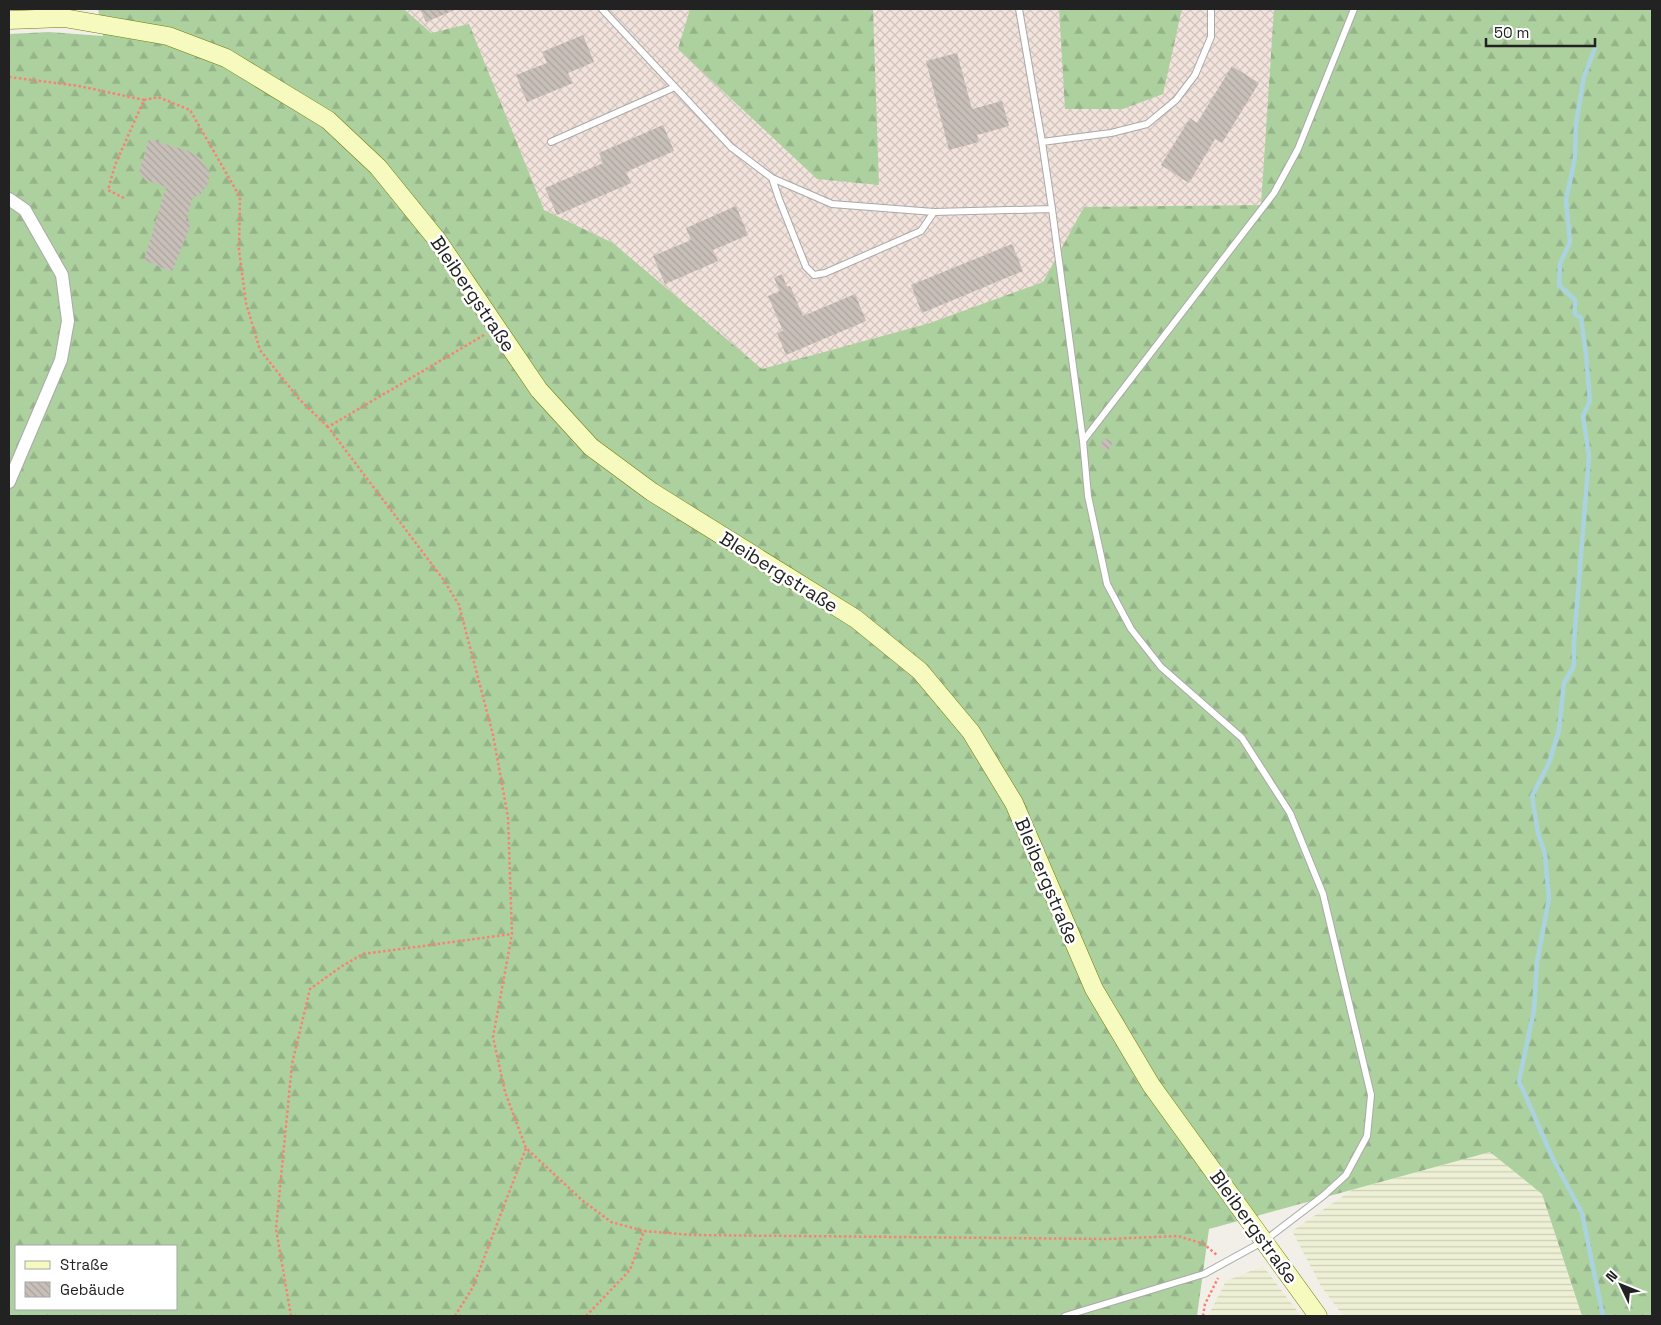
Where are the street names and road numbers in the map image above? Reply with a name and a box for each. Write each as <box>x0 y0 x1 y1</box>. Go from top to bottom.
street label: Bleibergstraße <box>425 231 521 357</box>
street label: Bleibergstraße <box>715 526 843 618</box>
street label: Bleibergstraße <box>1009 814 1085 948</box>
street label: Bleibergstraße <box>1204 1165 1304 1289</box>

